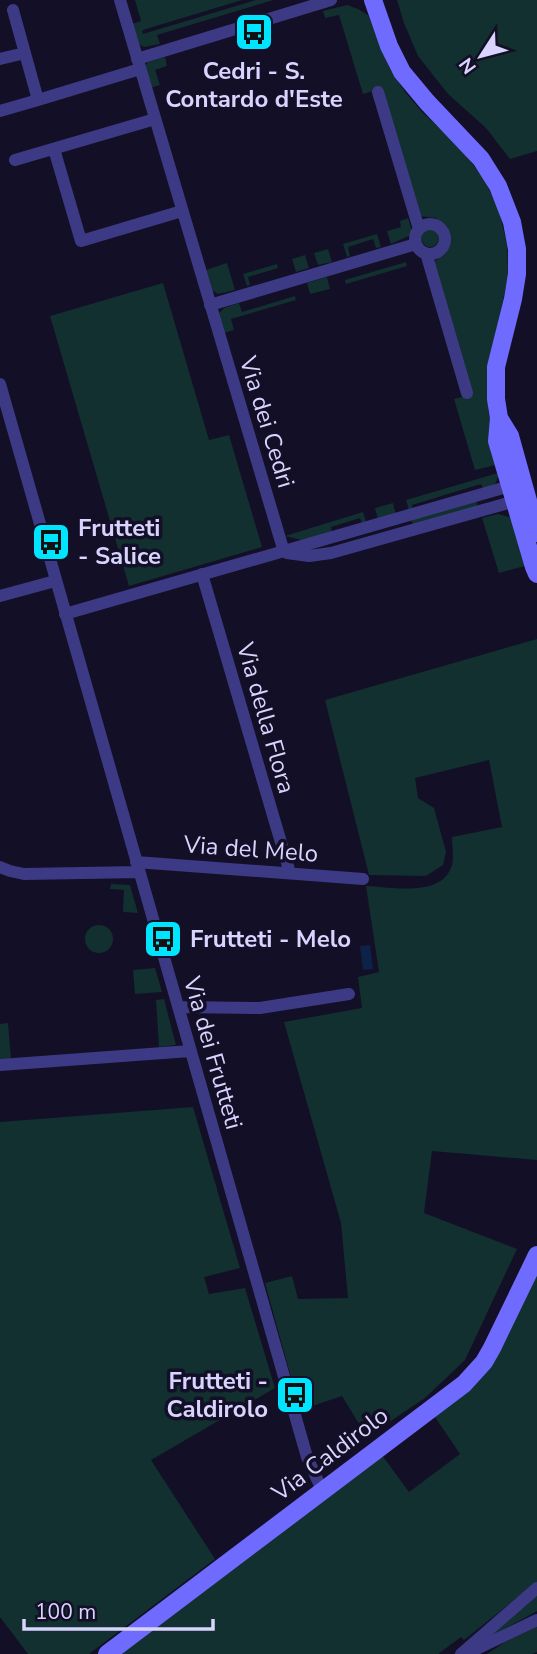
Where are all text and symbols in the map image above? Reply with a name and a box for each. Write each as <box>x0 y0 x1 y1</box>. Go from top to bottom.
bus stop icon: Cedri - S. Contardo d'Este <box>233 11 275 53</box>
north arrow <box>446 21 516 91</box>
text: N <box>453 52 483 79</box>
place label: Cedri - S. Contardo d'Este <box>165 55 343 115</box>
street label: Via dei Cedri <box>232 351 302 492</box>
place label: Frutteti - Salice <box>78 512 161 572</box>
bus stop icon: Frutteti - Salice <box>30 521 72 563</box>
street label: Via della Flora <box>229 638 303 797</box>
street label: Via del Melo <box>182 828 319 870</box>
bus stop icon: Frutteti - Melo <box>142 918 184 960</box>
place label: Frutteti - Melo <box>190 923 351 955</box>
street label: Via dei Frutteti <box>176 972 250 1133</box>
place label: Frutteti - Caldirolo <box>167 1365 268 1425</box>
bus stop icon: Frutteti - Caldirolo <box>274 1374 316 1416</box>
street label: Via Caldirolo <box>264 1400 395 1509</box>
scale bar <box>24 1588 214 1632</box>
text: 100 m <box>35 1598 96 1626</box>

